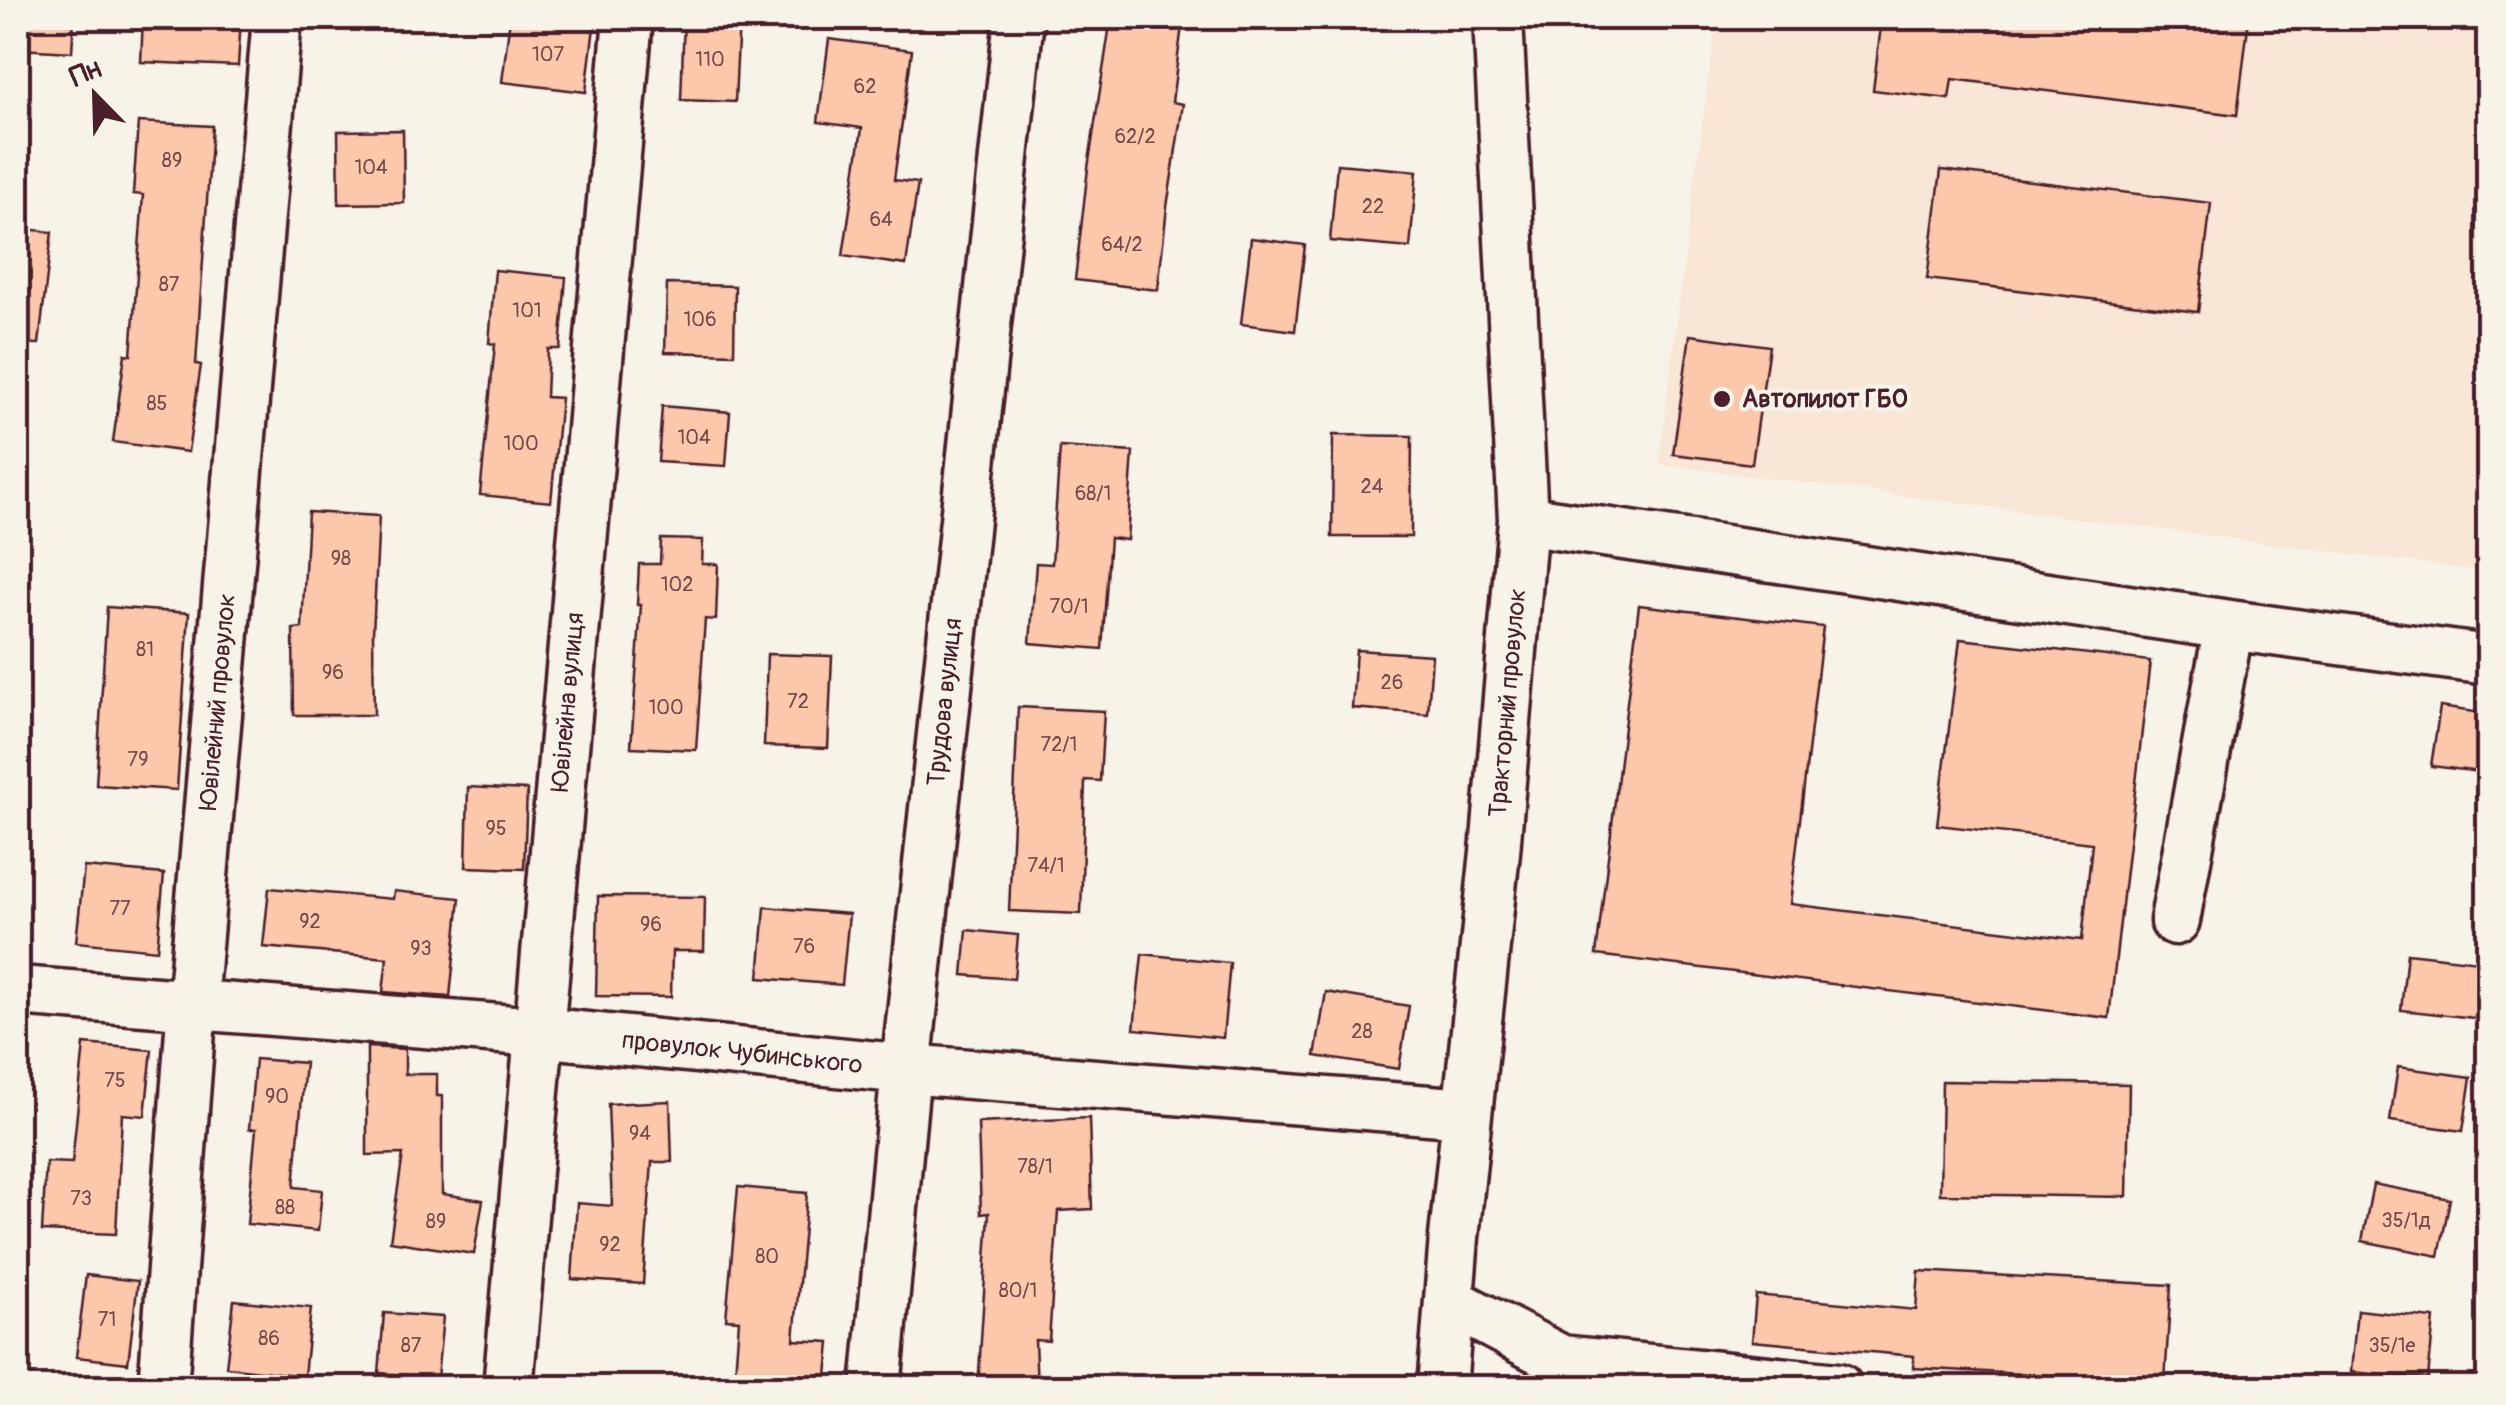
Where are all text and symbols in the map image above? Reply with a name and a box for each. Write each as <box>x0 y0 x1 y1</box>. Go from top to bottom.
house number: 107 <box>532 42 564 67</box>
north arrow <box>45 45 145 145</box>
house number: 110 <box>695 47 725 72</box>
text: Пн <box>65 51 107 95</box>
house number: 62 <box>854 74 876 99</box>
house number: 62/2 <box>1114 124 1156 149</box>
house number: 89 <box>162 148 182 173</box>
house number: 104 <box>354 155 388 180</box>
house number: 22 <box>1362 194 1384 219</box>
house number: 64 <box>869 207 893 232</box>
house number: 64/2 <box>1101 232 1143 257</box>
house number: 87 <box>159 272 180 297</box>
house number: 101 <box>512 298 542 323</box>
house number: 106 <box>683 307 717 332</box>
place label: Автопилот ГБО <box>1742 384 1908 415</box>
marker: Автопилот ГБО <box>1711 388 1733 410</box>
house number: 85 <box>147 391 167 416</box>
house number: 104 <box>677 425 711 450</box>
house number: 100 <box>503 431 539 456</box>
house number: 24 <box>1361 474 1384 499</box>
house number: 68/1 <box>1075 481 1111 506</box>
house number: 98 <box>331 546 351 571</box>
house number: 102 <box>661 572 693 597</box>
street label: Тракторний провулок <box>1483 587 1533 819</box>
street label: Ювілейний провулок <box>193 592 243 812</box>
house number: 70/1 <box>1049 594 1089 619</box>
street label: Ювілейна вулиця <box>545 611 591 793</box>
street label: Трудова вулиця <box>921 616 969 788</box>
house number: 81 <box>136 637 154 662</box>
house number: 96 <box>322 660 344 685</box>
house number: 26 <box>1381 670 1403 695</box>
house number: 72 <box>787 689 809 714</box>
house number: 100 <box>648 695 684 720</box>
house number: 72/1 <box>1041 732 1077 757</box>
house number: 79 <box>128 747 148 772</box>
house number: 95 <box>485 816 507 841</box>
house number: 74/1 <box>1027 853 1065 878</box>
house number: 77 <box>109 896 131 921</box>
house number: 92 <box>299 909 321 934</box>
house number: 96 <box>640 912 662 937</box>
house number: 76 <box>793 934 815 959</box>
house number: 93 <box>410 936 432 961</box>
house number: 28 <box>1351 1019 1373 1044</box>
street label: провулок Чубинського <box>620 1025 864 1081</box>
house number: 75 <box>104 1068 126 1093</box>
house number: 90 <box>265 1084 289 1109</box>
house number: 94 <box>629 1121 651 1146</box>
house number: 78/1 <box>1017 1154 1053 1179</box>
house number: 73 <box>70 1186 92 1211</box>
house number: 88 <box>275 1195 295 1220</box>
house number: 35/1д <box>2382 1208 2431 1233</box>
house number: 89 <box>426 1209 446 1234</box>
house number: 92 <box>599 1232 621 1257</box>
house number: 80 <box>755 1244 779 1269</box>
house number: 80/1 <box>999 1278 1037 1303</box>
house number: 71 <box>98 1307 116 1332</box>
house number: 86 <box>258 1326 280 1351</box>
house number: 87 <box>401 1333 422 1358</box>
house number: 35/1е <box>2369 1333 2416 1358</box>

